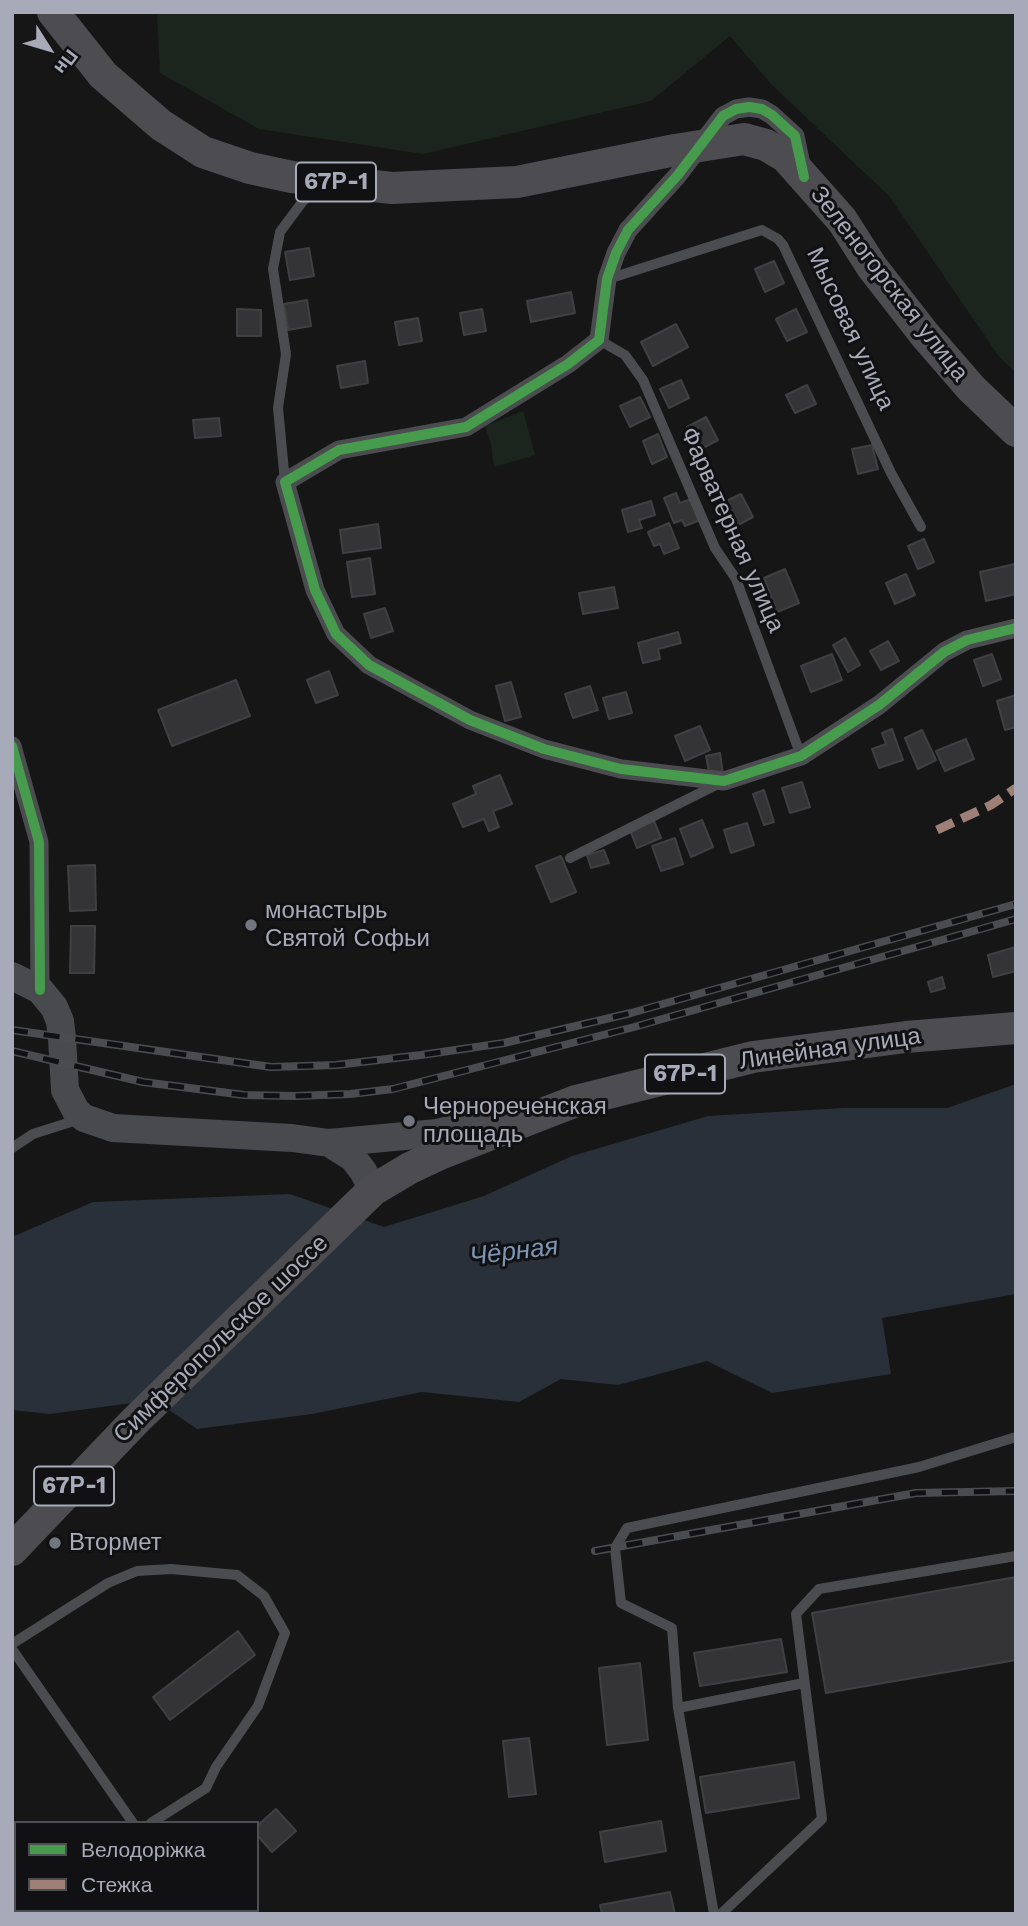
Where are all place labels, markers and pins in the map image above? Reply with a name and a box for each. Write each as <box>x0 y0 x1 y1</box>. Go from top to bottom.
place label: монастырь Святой Софьи <box>265 897 430 953</box>
marker: монастырь Святой Софьи <box>243 917 259 933</box>
place label: Чернореченская площадь <box>423 1093 607 1149</box>
marker: Чернореченская площадь <box>401 1113 417 1129</box>
place label: Втормет <box>69 1529 162 1557</box>
marker: Втормет <box>47 1535 63 1551</box>

